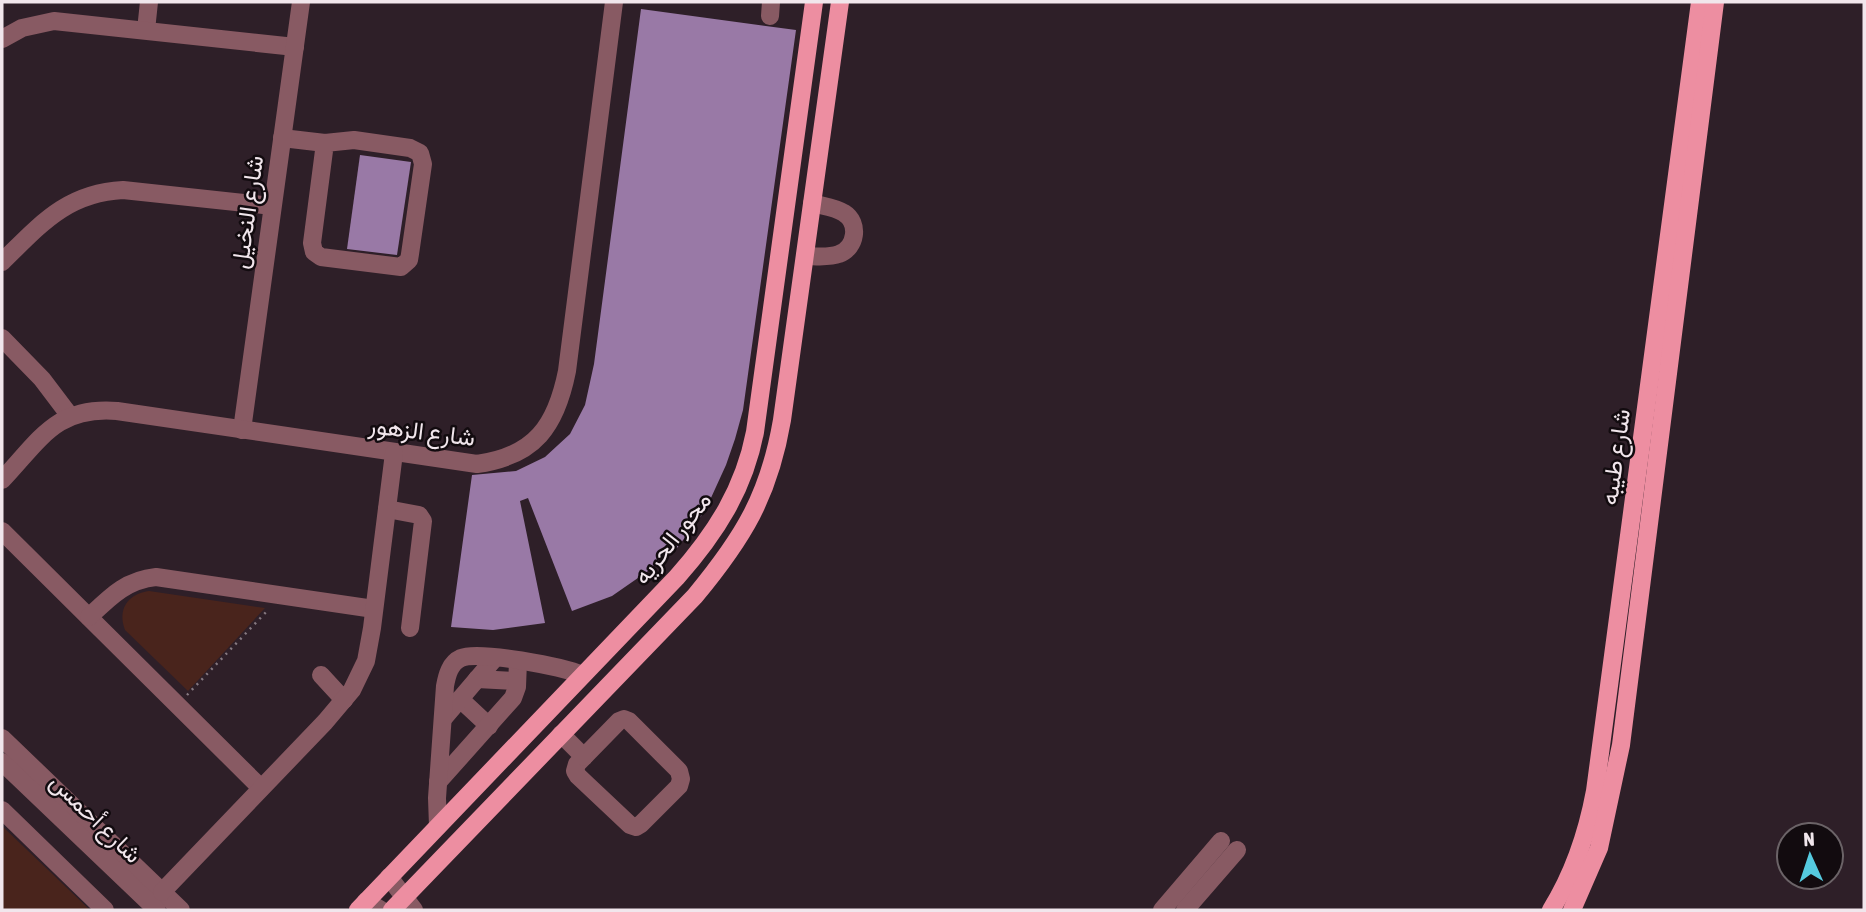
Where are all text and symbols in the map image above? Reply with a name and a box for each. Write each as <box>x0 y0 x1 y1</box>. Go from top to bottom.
street label: شارع النخيل <box>226 154 271 271</box>
street label: شارع طيبه <box>1595 407 1638 507</box>
street label: شارع الزهور <box>366 411 477 454</box>
street label: محور الحريه <box>628 487 718 591</box>
street label: شارع أحمس <box>43 768 147 870</box>
north arrow <box>1775 821 1845 891</box>
text: N <box>1803 828 1815 850</box>

